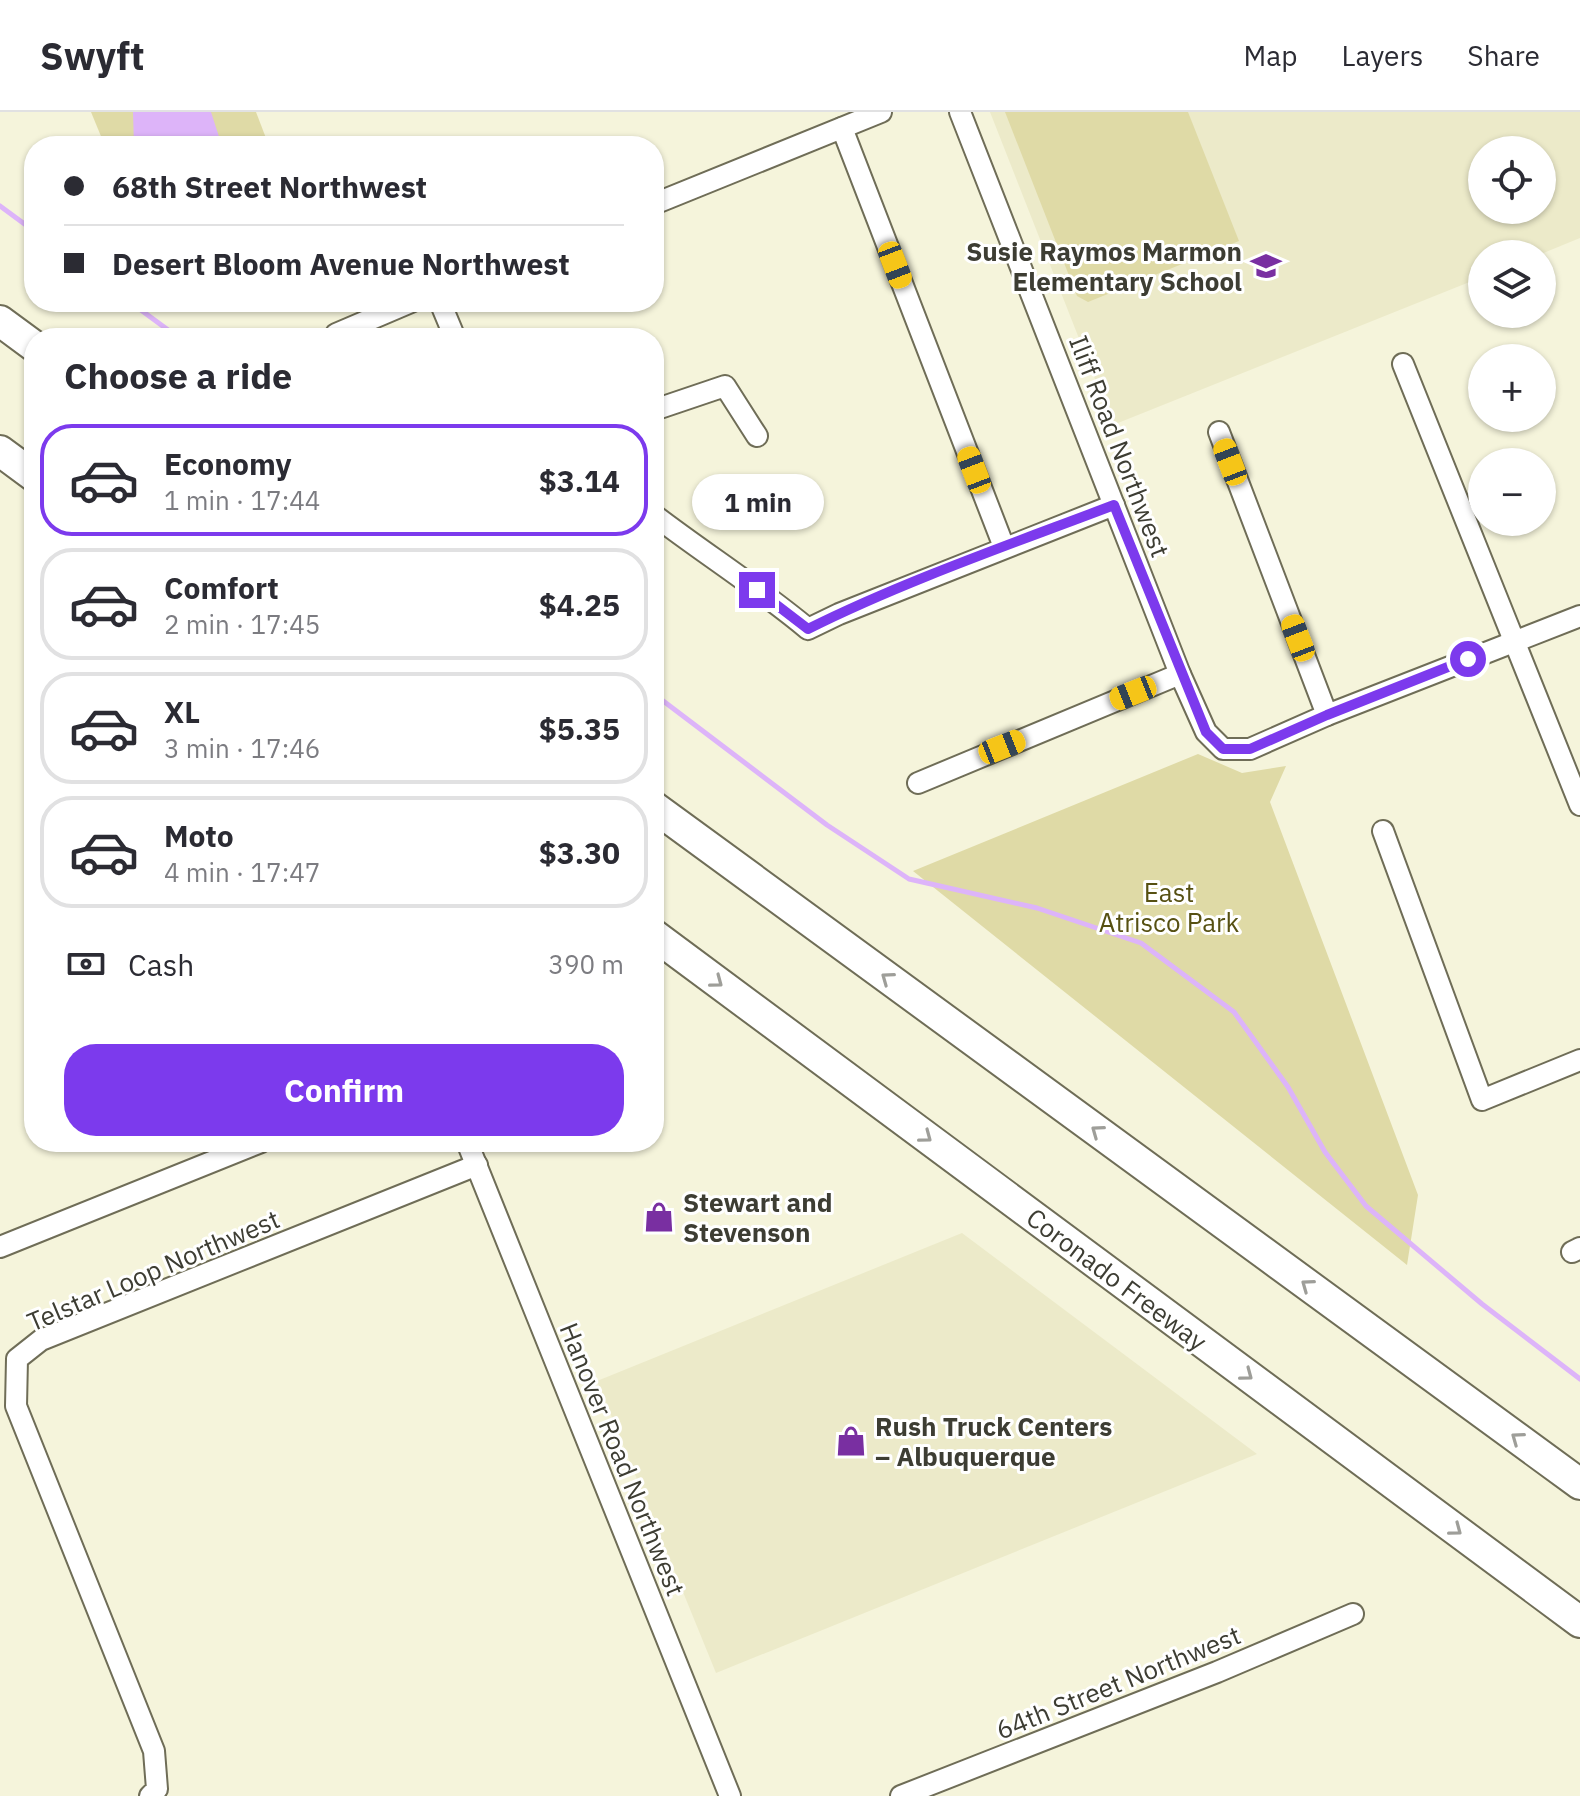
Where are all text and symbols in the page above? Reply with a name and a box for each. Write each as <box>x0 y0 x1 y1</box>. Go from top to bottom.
text: Swyft <box>40 31 145 80</box>
text: Map <box>1243 37 1297 74</box>
text: Layers <box>1341 37 1423 74</box>
text: Share <box>1467 37 1540 74</box>
map controls <box>1468 136 1556 536</box>
button: locate <box>1468 136 1556 224</box>
text: 68th Street Northwest <box>112 167 427 206</box>
place label: Susie Raymos Marmon Elementary School <box>966 234 1242 298</box>
car <box>875 238 915 292</box>
button: layers <box>1468 240 1556 328</box>
text: Desert Bloom Avenue Northwest <box>112 244 570 283</box>
school or university icon: Susie Raymos Marmon Elementary School <box>1249 249 1283 283</box>
street label: Iliff Road Northwest <box>1062 330 1178 562</box>
button: + <box>1468 344 1556 432</box>
text: Choose a ride <box>64 352 292 399</box>
car <box>1210 435 1250 489</box>
car <box>954 443 994 497</box>
icon: car <box>68 444 140 516</box>
text: Economy <box>164 444 292 483</box>
button: − <box>1468 448 1556 536</box>
text: $3.14 <box>539 461 620 500</box>
callout: 1 min <box>691 474 823 530</box>
text: 1 min · 17:44 <box>164 483 320 517</box>
text: 1 min <box>724 485 792 519</box>
icon: car <box>68 568 140 640</box>
text: Comfort <box>164 568 279 607</box>
route end <box>739 572 775 608</box>
text: $4.25 <box>539 585 620 624</box>
text: 2 min · 17:45 <box>164 607 320 641</box>
car <box>1278 611 1318 665</box>
route start <box>1450 641 1486 677</box>
car <box>1106 673 1160 713</box>
icon: car <box>68 692 140 764</box>
text: XL <box>164 692 200 731</box>
text: $5.35 <box>539 709 620 748</box>
car <box>975 727 1029 767</box>
text: 3 min · 17:46 <box>164 731 320 765</box>
icon: car <box>68 816 140 888</box>
text: Moto <box>164 816 234 855</box>
text: $3.30 <box>539 833 620 872</box>
text: 4 min · 17:47 <box>164 855 320 889</box>
park label: East Atrisco Park <box>1099 875 1240 939</box>
icon: cash <box>64 942 108 986</box>
text: Cash <box>128 945 194 984</box>
text: 390 m <box>548 947 624 981</box>
one-way arrow <box>708 972 722 987</box>
one-way arrow <box>882 973 896 988</box>
button: Confirm <box>64 1044 624 1136</box>
one-way arrow <box>917 1127 931 1141</box>
one-way arrow <box>1092 1127 1106 1141</box>
place label: Stewart and Stevenson <box>683 1185 833 1249</box>
shop icon: Stewart and Stevenson <box>642 1200 676 1234</box>
street label: Coronado Freeway <box>1020 1200 1214 1358</box>
street label: Telstar Loop Northwest <box>22 1201 284 1339</box>
one-way arrow <box>1301 1280 1316 1295</box>
street label: Hanover Road Northwest <box>553 1317 693 1601</box>
one-way arrow <box>1238 1365 1253 1380</box>
place label: Rush Truck Centers – Albuquerque <box>875 1409 1112 1473</box>
shop icon: Rush Truck Centers – Albuquerque <box>834 1424 868 1458</box>
one-way arrow <box>1511 1434 1526 1448</box>
one-way arrow <box>1447 1520 1461 1534</box>
street label: 64th Street Northwest <box>991 1617 1245 1747</box>

